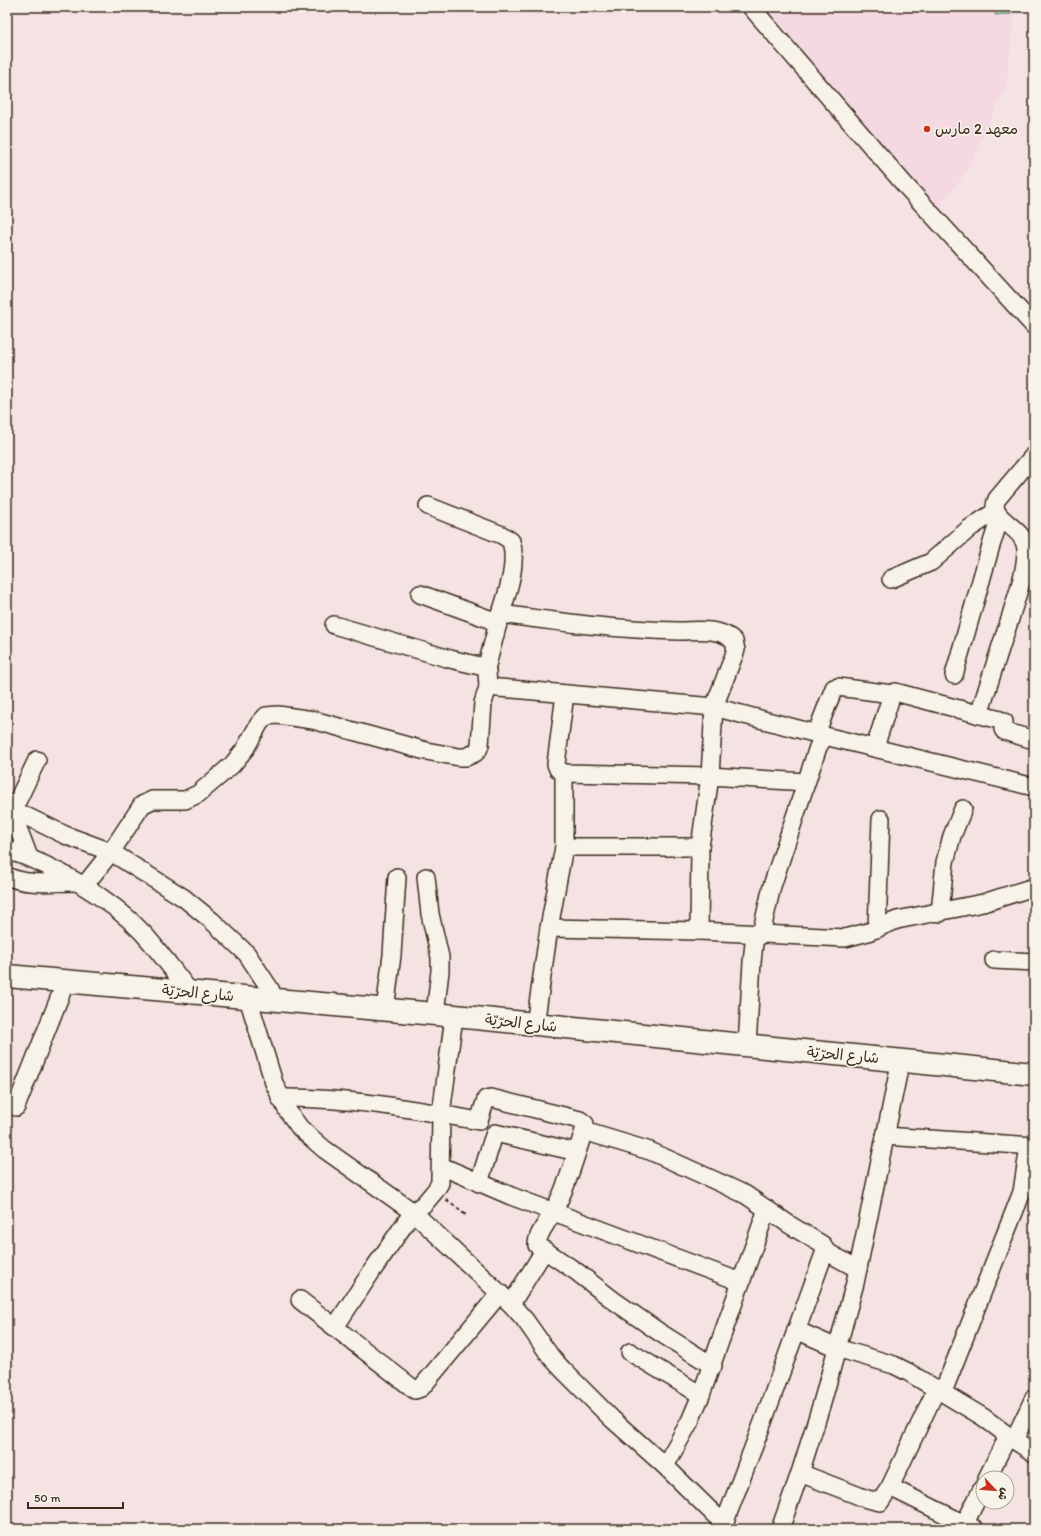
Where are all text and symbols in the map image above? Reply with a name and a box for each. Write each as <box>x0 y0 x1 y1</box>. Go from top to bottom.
place label: معهد 2 مارس <box>935 120 1018 138</box>
marker: معهد 2 مارس <box>922 124 932 134</box>
street label: شارع الحرّيّة <box>161 981 235 1006</box>
street label: شارع الحرّيّة <box>484 1010 558 1037</box>
street label: شارع الحرّيّة <box>806 1043 880 1068</box>
north arrow <box>975 1470 1015 1510</box>
scale bar <box>28 1484 123 1510</box>
text: ش <box>995 1486 1012 1502</box>
text: 50 m <box>34 1491 60 1505</box>

